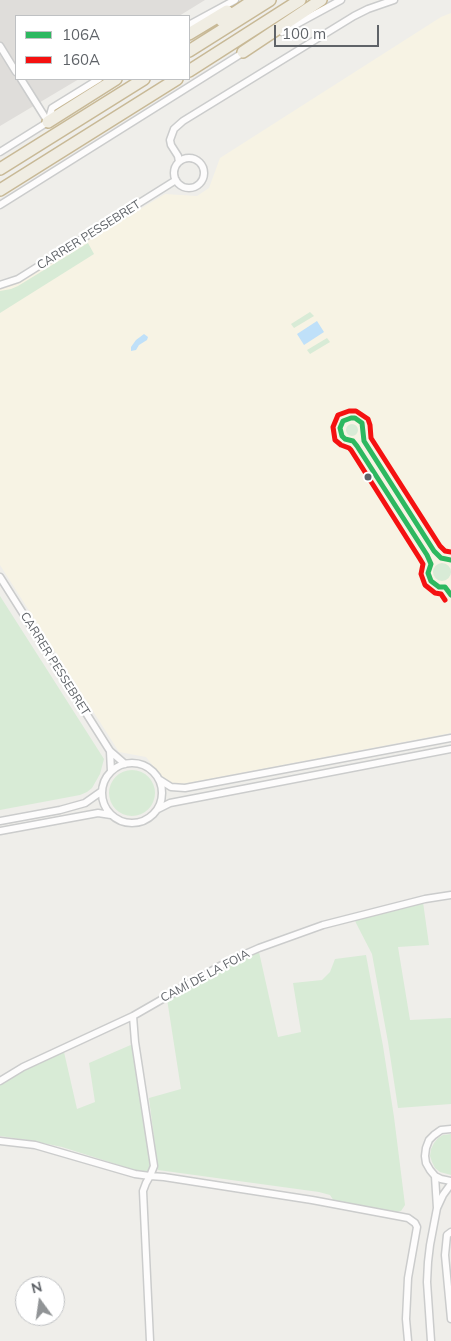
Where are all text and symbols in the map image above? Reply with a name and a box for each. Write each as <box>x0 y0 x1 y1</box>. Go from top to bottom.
legend <box>15 15 190 80</box>
scale bar <box>276 15 381 47</box>
text: 100 m <box>282 24 326 43</box>
text: 106A <box>62 25 100 44</box>
text: 160A <box>62 50 100 69</box>
street label: CARRER PESSEBRET <box>35 197 143 273</box>
unlabelled marker <box>363 472 373 482</box>
street label: CARRER PESSEBRET <box>17 610 93 718</box>
street label: CAMÍ DE LA FOIA <box>158 947 252 1005</box>
north arrow <box>15 1276 65 1326</box>
text: N <box>29 1277 44 1297</box>

